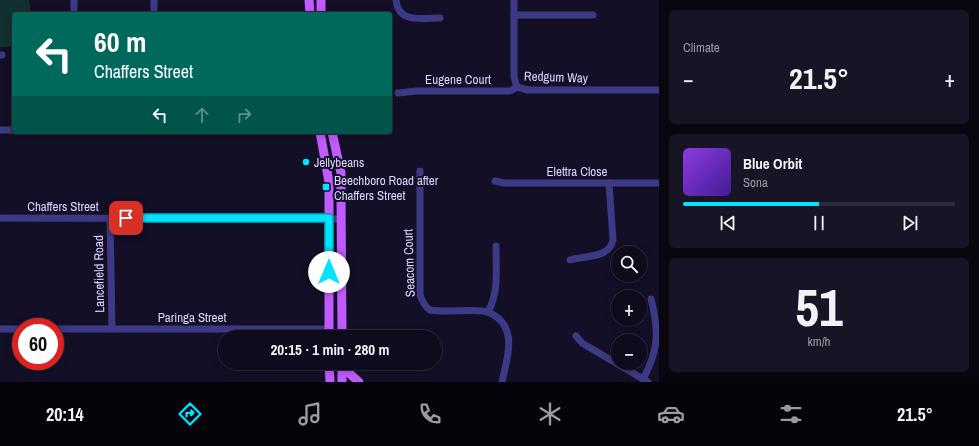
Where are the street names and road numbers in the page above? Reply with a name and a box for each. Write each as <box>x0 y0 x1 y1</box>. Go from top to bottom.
street label: Redgum Way <box>524 67 589 87</box>
street label: Eugene Court <box>425 71 491 88</box>
street label: Elettra Close <box>546 163 608 180</box>
street label: Chaffers Street <box>27 198 99 215</box>
street label: Seacom Court <box>399 229 419 297</box>
street label: Lancefield Road <box>90 235 108 313</box>
street label: Paringa Street <box>158 309 226 326</box>

